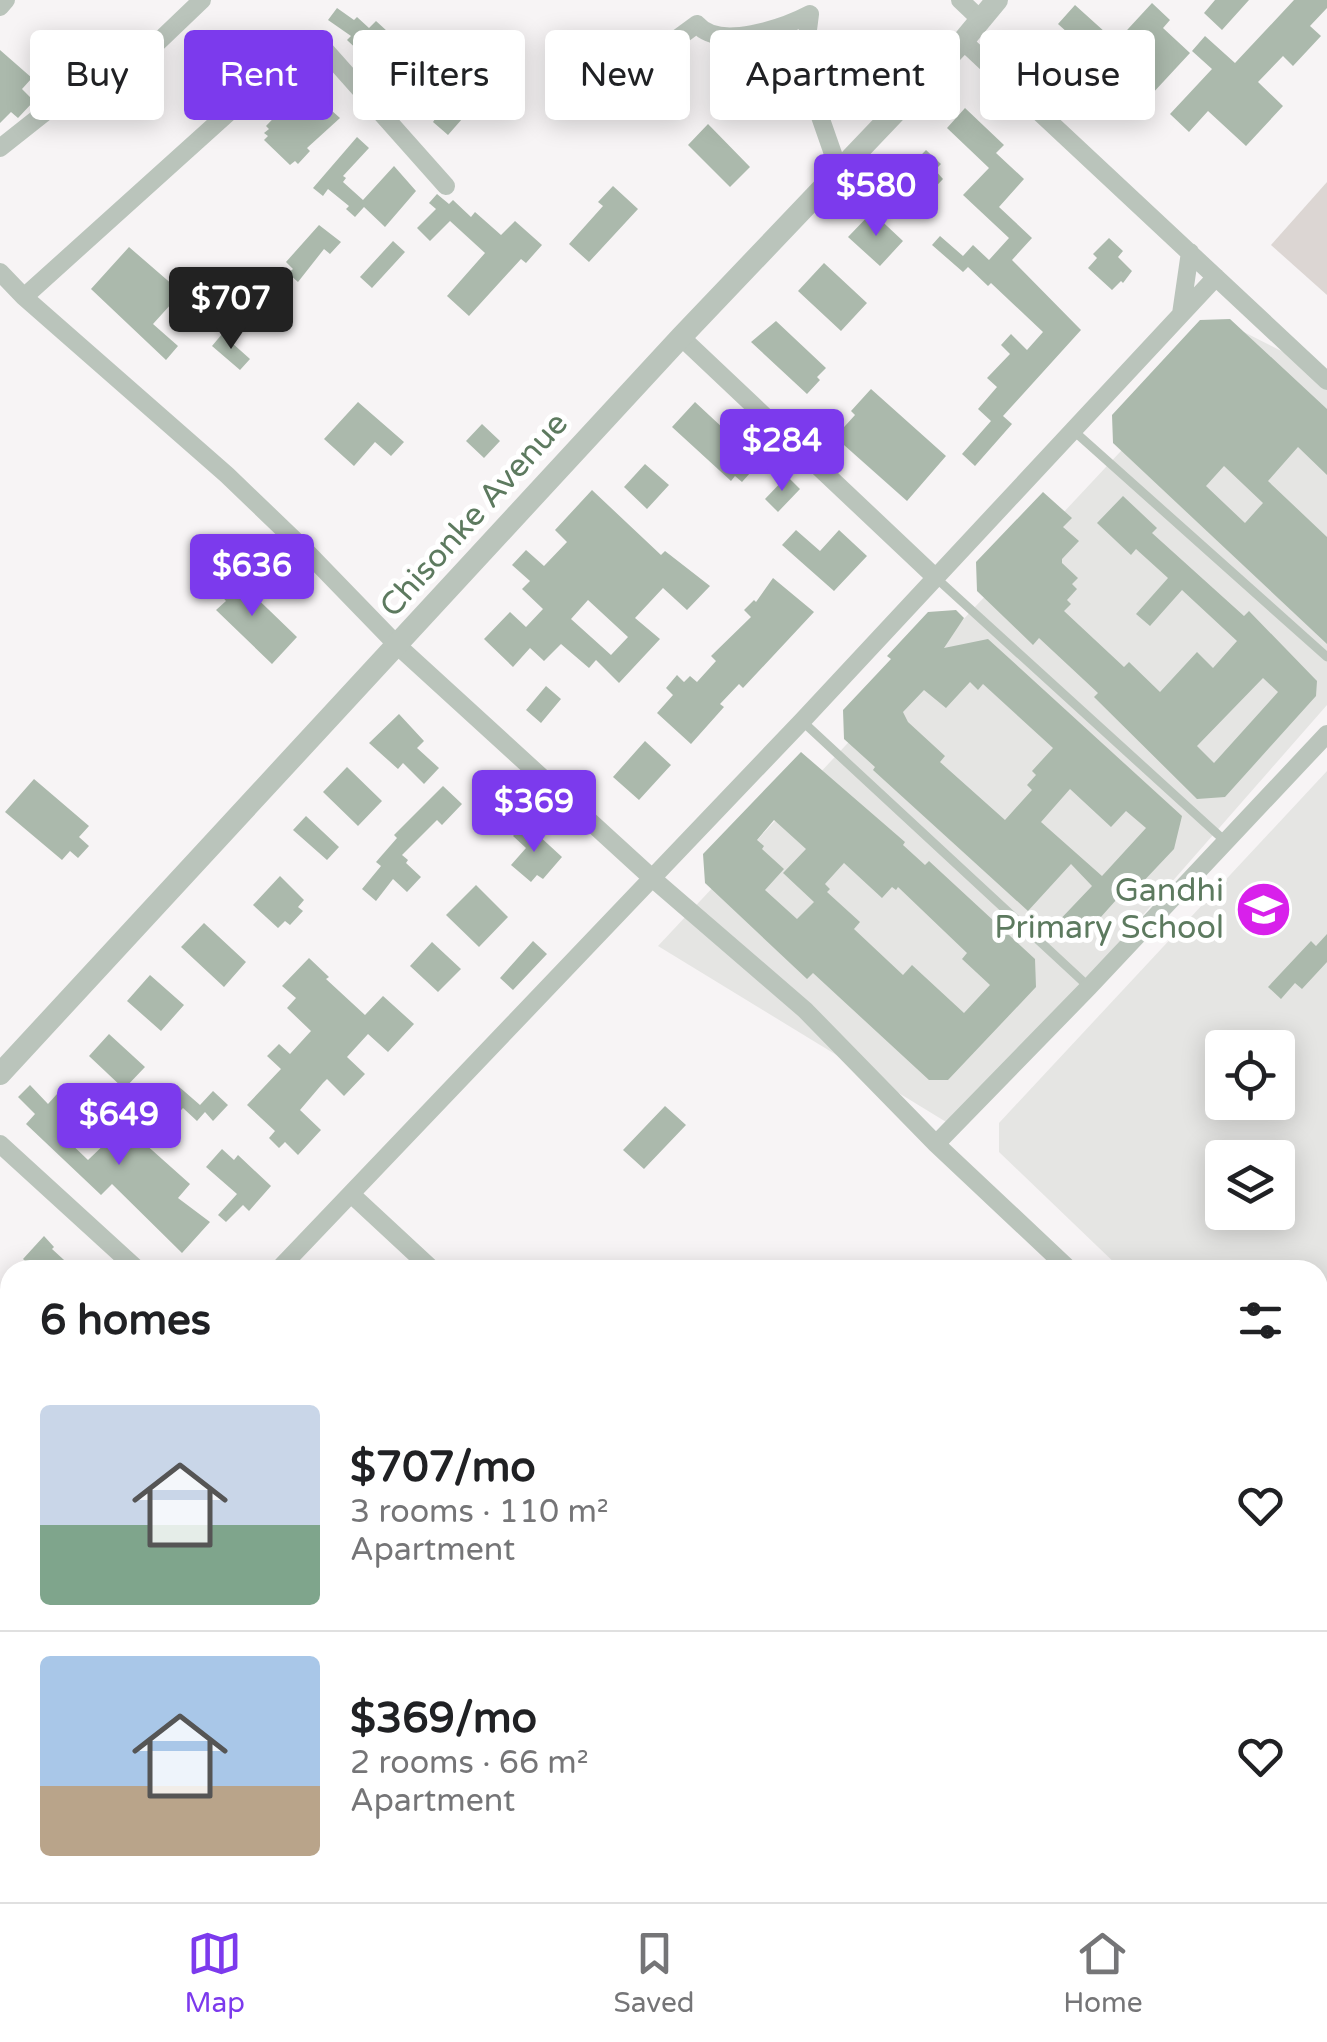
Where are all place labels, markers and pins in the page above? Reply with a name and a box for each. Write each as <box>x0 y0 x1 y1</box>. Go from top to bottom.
pin: $580 <box>817 154 935 239</box>
pin: $707 <box>172 267 290 352</box>
pin: $284 <box>723 409 841 494</box>
pin: $636 <box>193 534 311 619</box>
pin: $369 <box>475 770 593 855</box>
place label: Gandhi Primary School <box>994 872 1224 947</box>
school or university icon: Gandhi Primary School <box>1233 879 1293 939</box>
pin: $649 <box>60 1083 178 1168</box>

